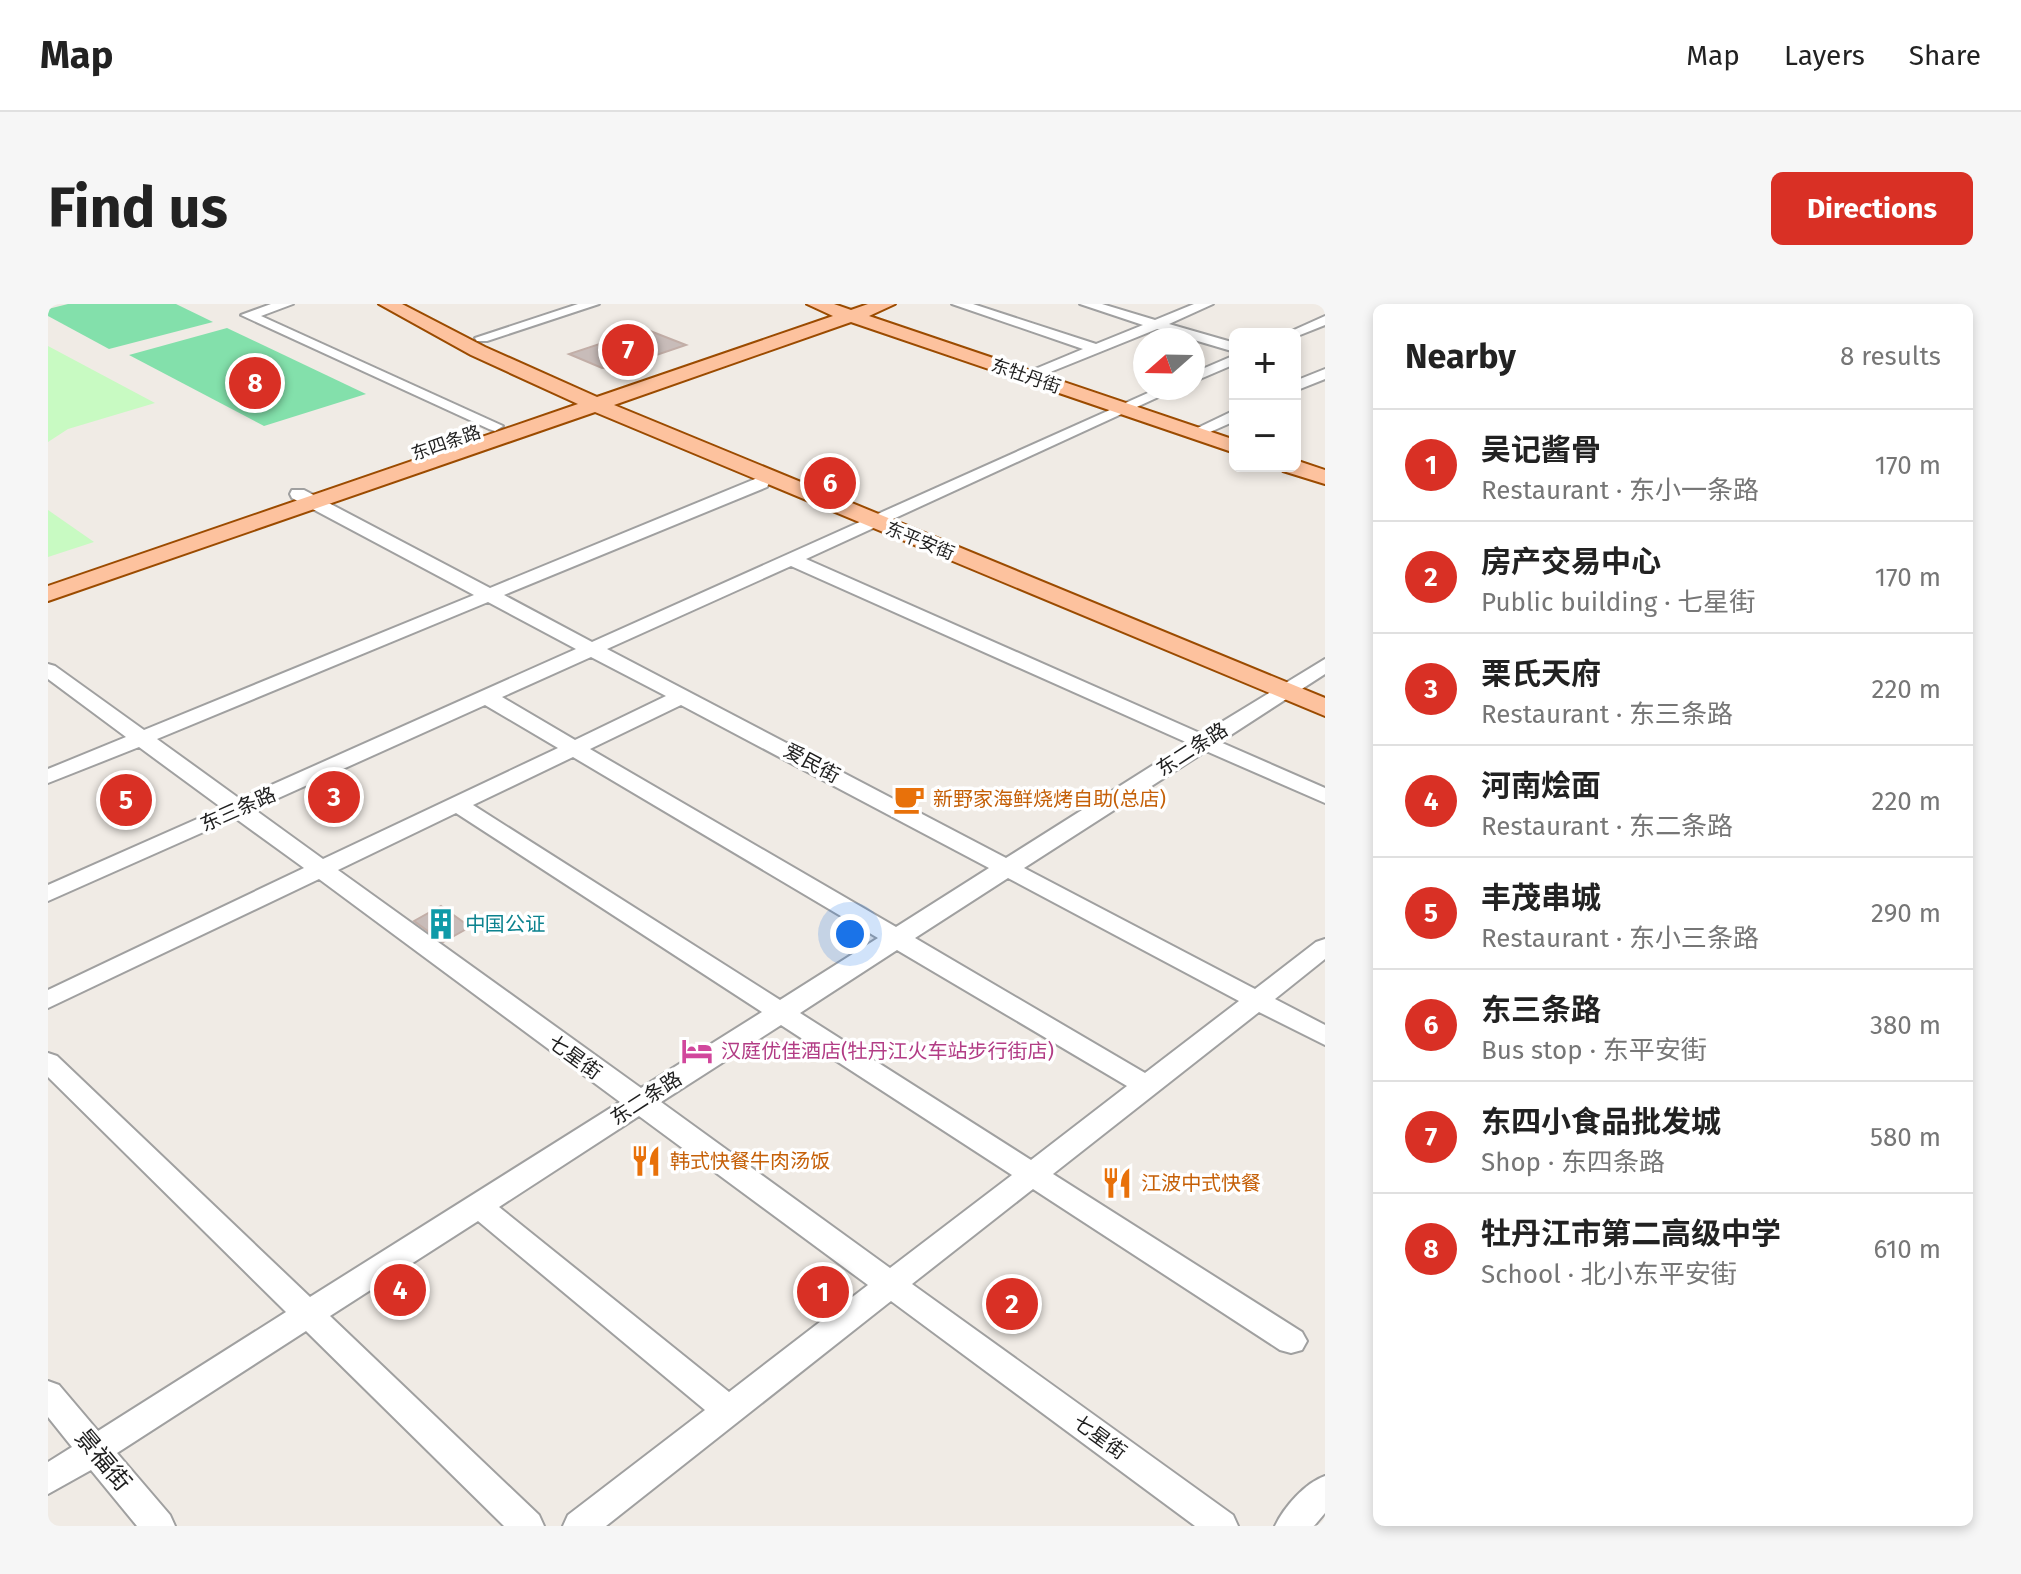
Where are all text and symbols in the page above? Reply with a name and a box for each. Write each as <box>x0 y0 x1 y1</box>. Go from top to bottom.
text: Map <box>40 32 113 78</box>
text: Map <box>1686 39 1740 72</box>
text: Layers <box>1784 39 1865 72</box>
text: Share <box>1909 39 1981 72</box>
button: Directions <box>1771 172 1973 245</box>
text: Find us <box>48 175 228 242</box>
pin: 7 <box>602 320 654 380</box>
north arrow <box>1133 328 1205 400</box>
map controls <box>1229 328 1301 472</box>
button: + <box>1229 328 1301 400</box>
text: Nearby <box>1405 336 1516 377</box>
text: 8 results <box>1840 341 1941 372</box>
pin: 8 <box>229 353 281 413</box>
street label: 东牡丹街 <box>988 354 1064 398</box>
button: − <box>1229 400 1301 472</box>
street label: 东四条路 <box>408 421 484 465</box>
text: 吴记酱骨 <box>1481 432 1601 468</box>
text: 1 <box>1425 450 1437 481</box>
text: 170 m <box>1875 450 1941 481</box>
pin: 6 <box>804 453 856 513</box>
text: Restaurant · 东小一条路 <box>1481 475 1759 506</box>
street label: 东平安街 <box>883 517 957 565</box>
text: 房产交易中心 <box>1481 544 1661 580</box>
text: 2 <box>1424 562 1438 593</box>
text: 170 m <box>1875 562 1941 593</box>
text: Public building · 七星街 <box>1481 587 1755 618</box>
text: 栗氏天府 <box>1481 656 1601 692</box>
text: 3 <box>1424 674 1438 705</box>
text: 220 m <box>1872 674 1941 705</box>
text: Restaurant · 东三条路 <box>1481 699 1733 730</box>
street label: 东二条路 <box>1152 717 1232 781</box>
street label: 爱民街 <box>780 738 844 788</box>
pin: 3 <box>308 767 360 827</box>
text: 河南烩面 <box>1481 768 1601 804</box>
pin: 5 <box>100 770 152 830</box>
street label: 东三条路 <box>197 782 279 836</box>
cafe icon: 新野家海鲜烧烤自助(总店) <box>892 782 926 816</box>
text: 4 <box>1424 786 1438 817</box>
text: 220 m <box>1872 786 1941 817</box>
place label: 新野家海鲜烧烤自助(总店) <box>933 787 1166 811</box>
text: Restaurant · 东二条路 <box>1481 811 1733 842</box>
text: 丰茂串城 <box>1481 880 1601 916</box>
text: 5 <box>1424 898 1438 929</box>
text: 290 m <box>1871 898 1941 929</box>
building icon: 中国公证 <box>424 907 458 941</box>
place label: 中国公证 <box>465 912 545 936</box>
your location <box>830 914 870 954</box>
text: Restaurant · 东小三条路 <box>1481 923 1759 954</box>
text: 东三条路 <box>1481 992 1601 1028</box>
text: 6 <box>1424 1010 1438 1041</box>
text: 380 m <box>1870 1010 1941 1041</box>
street label: 七星街 <box>544 1030 606 1084</box>
hotel icon: 汉庭优佳酒店(牡丹江火车站步行街店) <box>680 1034 714 1068</box>
text: Bus stop · 东平安街 <box>1481 1035 1707 1066</box>
place label: 汉庭优佳酒店(牡丹江火车站步行街店) <box>721 1039 1054 1063</box>
street label: 东二条路 <box>606 1066 686 1130</box>
text: 东四小食品批发城 <box>1481 1104 1721 1140</box>
text: 7 <box>1425 1122 1437 1153</box>
text: 580 m <box>1870 1122 1941 1153</box>
restaurant icon: 韩式快餐牛肉汤饭 <box>629 1144 663 1178</box>
text: Shop · 东四条路 <box>1481 1147 1665 1178</box>
place label: 韩式快餐牛肉汤饭 <box>670 1149 830 1173</box>
restaurant icon: 江波中式快餐 <box>1100 1166 1134 1200</box>
place label: 江波中式快餐 <box>1141 1171 1261 1195</box>
text: 牡丹江市第二高级中学 <box>1481 1216 1781 1252</box>
text: 8 <box>1423 1234 1439 1265</box>
text: 610 m <box>1873 1234 1941 1265</box>
text: School · 北小东平安街 <box>1481 1259 1737 1290</box>
pin: 4 <box>374 1260 426 1320</box>
pin: 1 <box>797 1262 849 1322</box>
pin: 2 <box>986 1274 1038 1334</box>
street label: 七星街 <box>1069 1410 1131 1464</box>
street label: 景福街 <box>69 1423 137 1497</box>

